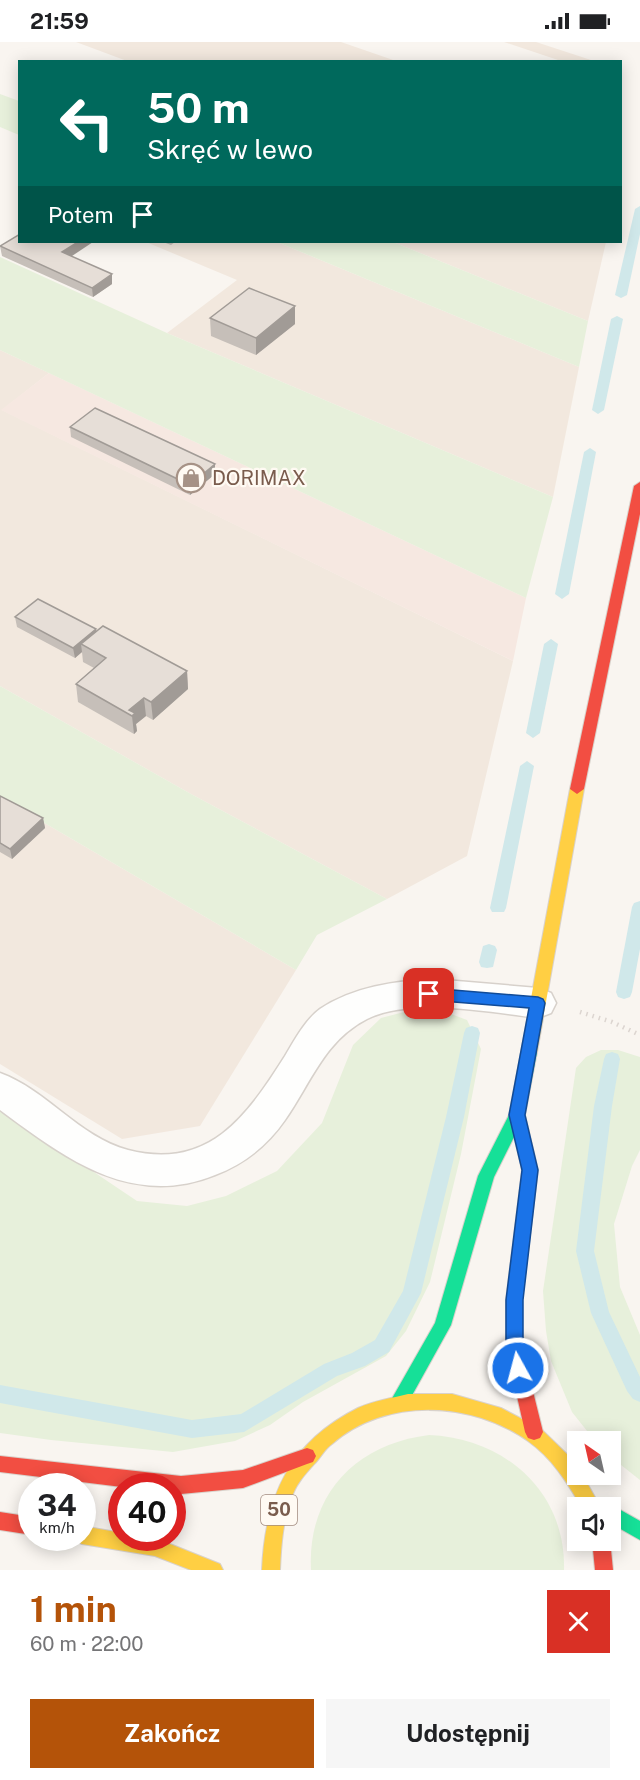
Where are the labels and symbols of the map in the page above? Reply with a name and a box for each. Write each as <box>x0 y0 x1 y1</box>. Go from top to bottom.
shop icon: DORIMAX <box>175 462 207 494</box>
place label: DORIMAX <box>212 466 306 490</box>
pin <box>403 968 454 1019</box>
position arrow <box>486 1336 550 1400</box>
north arrow <box>567 1431 621 1485</box>
speed limit sign: 40 <box>108 1473 186 1551</box>
road number: 50 <box>261 1495 297 1525</box>

